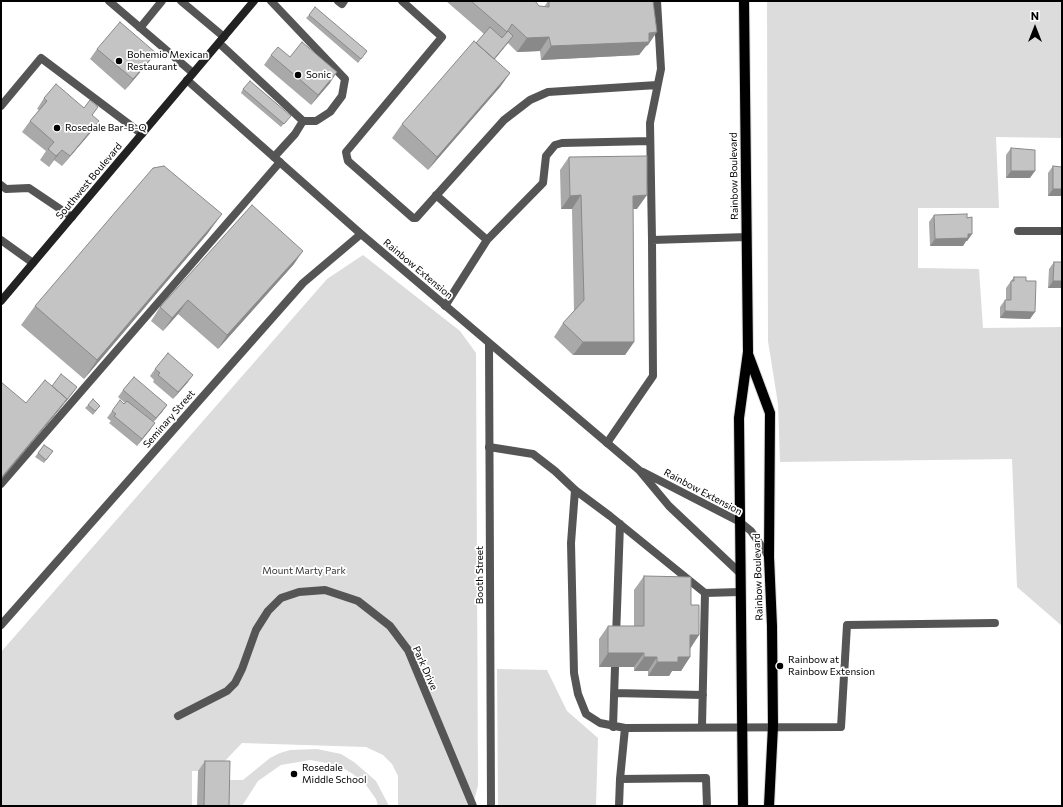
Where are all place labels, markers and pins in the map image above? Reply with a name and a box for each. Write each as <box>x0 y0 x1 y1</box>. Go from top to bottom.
place label: Bohemio Mexican Restaurant <box>127 49 208 72</box>
marker: Bohemio Mexican Restaurant <box>114 56 124 66</box>
place label: Sonic <box>306 69 331 81</box>
marker: Sonic <box>293 70 303 80</box>
place label: Rosedale Bar-B-Q <box>65 122 147 134</box>
marker: Rosedale Bar-B-Q <box>52 123 62 133</box>
place label: Rainbow at Rainbow Extension <box>788 654 875 678</box>
marker: Rainbow at Rainbow Extension <box>775 661 785 671</box>
place label: Rosedale Middle School <box>302 762 366 786</box>
marker: Rosedale Middle School <box>289 769 299 779</box>

